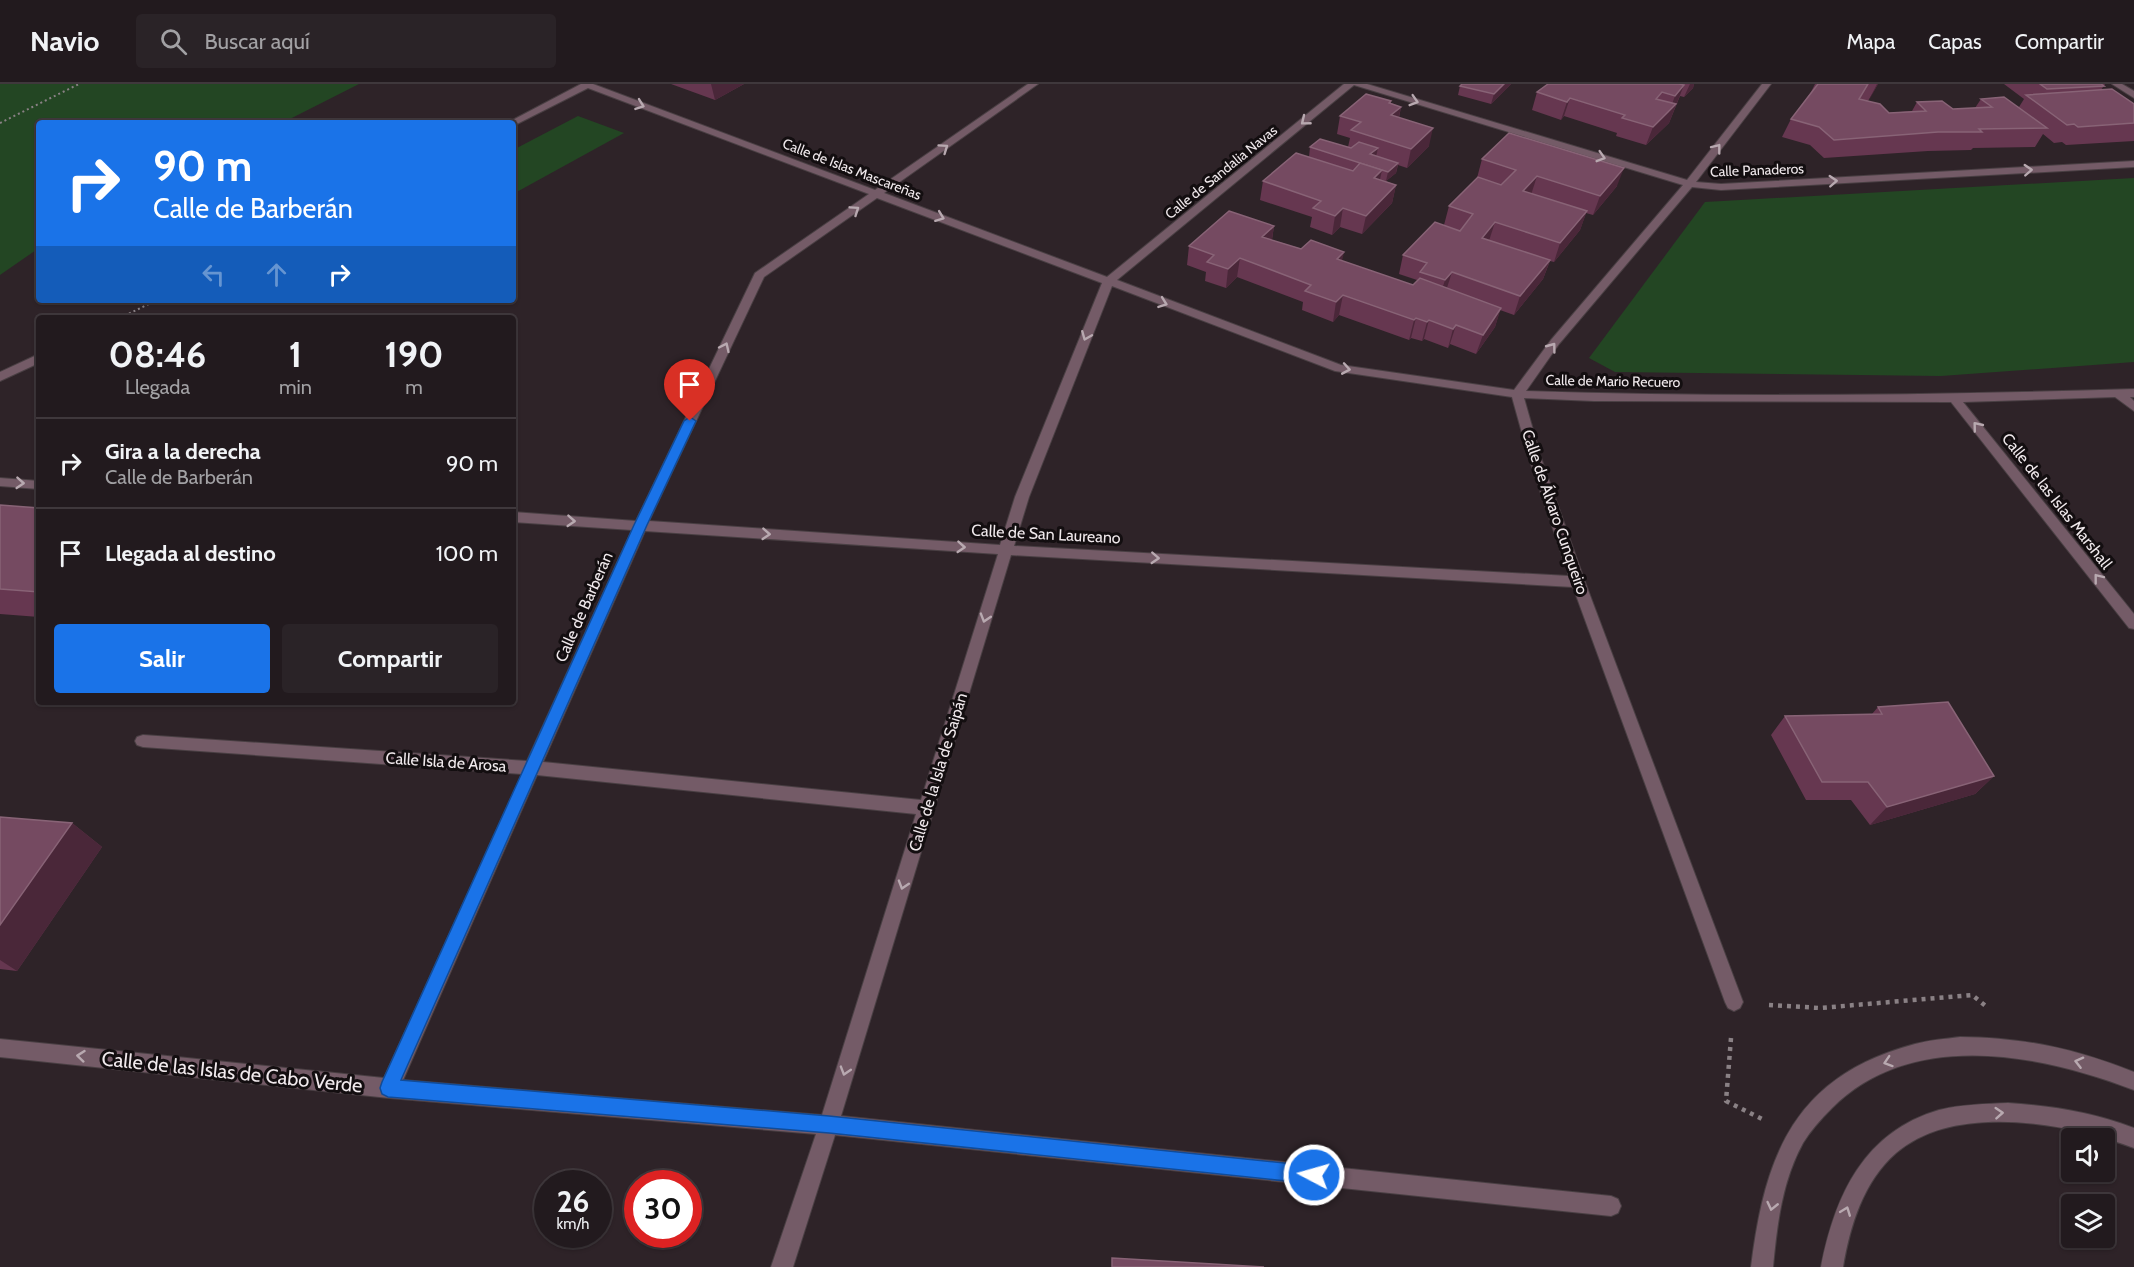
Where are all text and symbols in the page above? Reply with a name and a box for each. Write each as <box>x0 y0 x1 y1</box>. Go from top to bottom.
search box <box>136 14 556 68</box>
text: Navio <box>30 24 100 58</box>
icon: search <box>157 25 190 58</box>
text: Buscar aquí <box>205 28 310 55</box>
text: Mapa <box>1847 29 1895 54</box>
text: Capas <box>1928 29 1982 54</box>
text: Compartir <box>2015 29 2104 54</box>
one-way arrow <box>1408 94 1419 106</box>
one-way arrow <box>634 97 644 110</box>
one-way arrow <box>1301 114 1312 125</box>
street label: Calle de Sandalia Navas <box>1161 121 1281 223</box>
street label: Calle de Islas Mascareñas <box>780 134 924 204</box>
text: 90 m <box>153 140 252 192</box>
icon: right <box>54 144 132 222</box>
one-way arrow <box>937 144 948 155</box>
one-way arrow <box>1710 144 1721 155</box>
one-way arrow <box>1595 150 1606 162</box>
street label: Calle Panaderos <box>1710 159 1804 181</box>
one-way arrow <box>2024 164 2033 177</box>
one-way arrow <box>1829 175 1838 188</box>
text: Calle de Barberán <box>153 192 353 225</box>
one-way arrow <box>849 206 860 217</box>
one-way arrow <box>934 210 945 223</box>
icon: left <box>197 258 230 291</box>
icon: ahead <box>260 258 293 291</box>
icon: right <box>323 258 356 291</box>
one-way arrow <box>1157 296 1168 308</box>
one-way arrow <box>1081 330 1094 341</box>
text: 08:46 <box>109 332 206 376</box>
text: 1 <box>289 332 302 376</box>
text: 190 <box>384 332 443 376</box>
one-way arrow <box>718 342 730 353</box>
one-way arrow <box>1545 342 1556 353</box>
pin <box>664 359 715 421</box>
one-way arrow <box>1341 362 1351 375</box>
icon: arrive <box>673 368 706 401</box>
street label: Calle de Mario Recuero <box>1546 371 1681 391</box>
text: Llegada <box>125 375 190 399</box>
text: min <box>279 375 312 399</box>
text: m <box>405 375 423 399</box>
one-way arrow <box>1973 421 1984 432</box>
street label: Calle de Álvaro Cunqueiro <box>1518 427 1592 597</box>
street label: Calle de las Islas Marshall <box>1998 429 2116 573</box>
text: Gira a la derecha <box>105 438 261 465</box>
icon: right <box>54 447 87 480</box>
text: 90 m <box>446 450 498 477</box>
text: Calle de Barberán <box>105 465 253 489</box>
one-way arrow <box>15 476 24 489</box>
one-way arrow <box>567 515 576 528</box>
street label: Calle de San Laureano <box>971 521 1121 547</box>
one-way arrow <box>761 527 770 540</box>
icon: arrive <box>54 537 87 570</box>
text: Llegada al destino <box>105 540 276 567</box>
text: 100 m <box>436 540 498 567</box>
one-way arrow <box>956 540 965 553</box>
street label: Calle de Barberán <box>551 549 617 665</box>
one-way arrow <box>1151 552 1160 565</box>
one-way arrow <box>2094 574 2105 585</box>
one-way arrow <box>980 612 992 623</box>
button: Salir <box>54 624 270 693</box>
button: Compartir <box>282 624 498 693</box>
street label: Calle de la Isla de Saipán <box>905 690 971 854</box>
street label: Calle Isla de Arosa <box>385 748 507 776</box>
one-way arrow <box>898 879 910 890</box>
street label: Calle de las Islas de Cabo Verde <box>100 1046 364 1098</box>
one-way arrow <box>76 1050 85 1063</box>
one-way arrow <box>1883 1054 1894 1067</box>
one-way arrow <box>2074 1056 2084 1069</box>
one-way arrow <box>840 1065 852 1076</box>
one-way arrow <box>1994 1106 2003 1119</box>
map controls <box>2061 1128 2115 1248</box>
button: sound <box>2061 1128 2115 1182</box>
position arrow <box>1282 1143 1346 1207</box>
speed limit sign: 30 <box>624 1170 702 1248</box>
text: 26 <box>557 1183 589 1220</box>
button: layers <box>2061 1194 2115 1248</box>
one-way arrow <box>1766 1201 1779 1211</box>
one-way arrow <box>1839 1206 1852 1216</box>
text: km/h <box>557 1215 589 1233</box>

